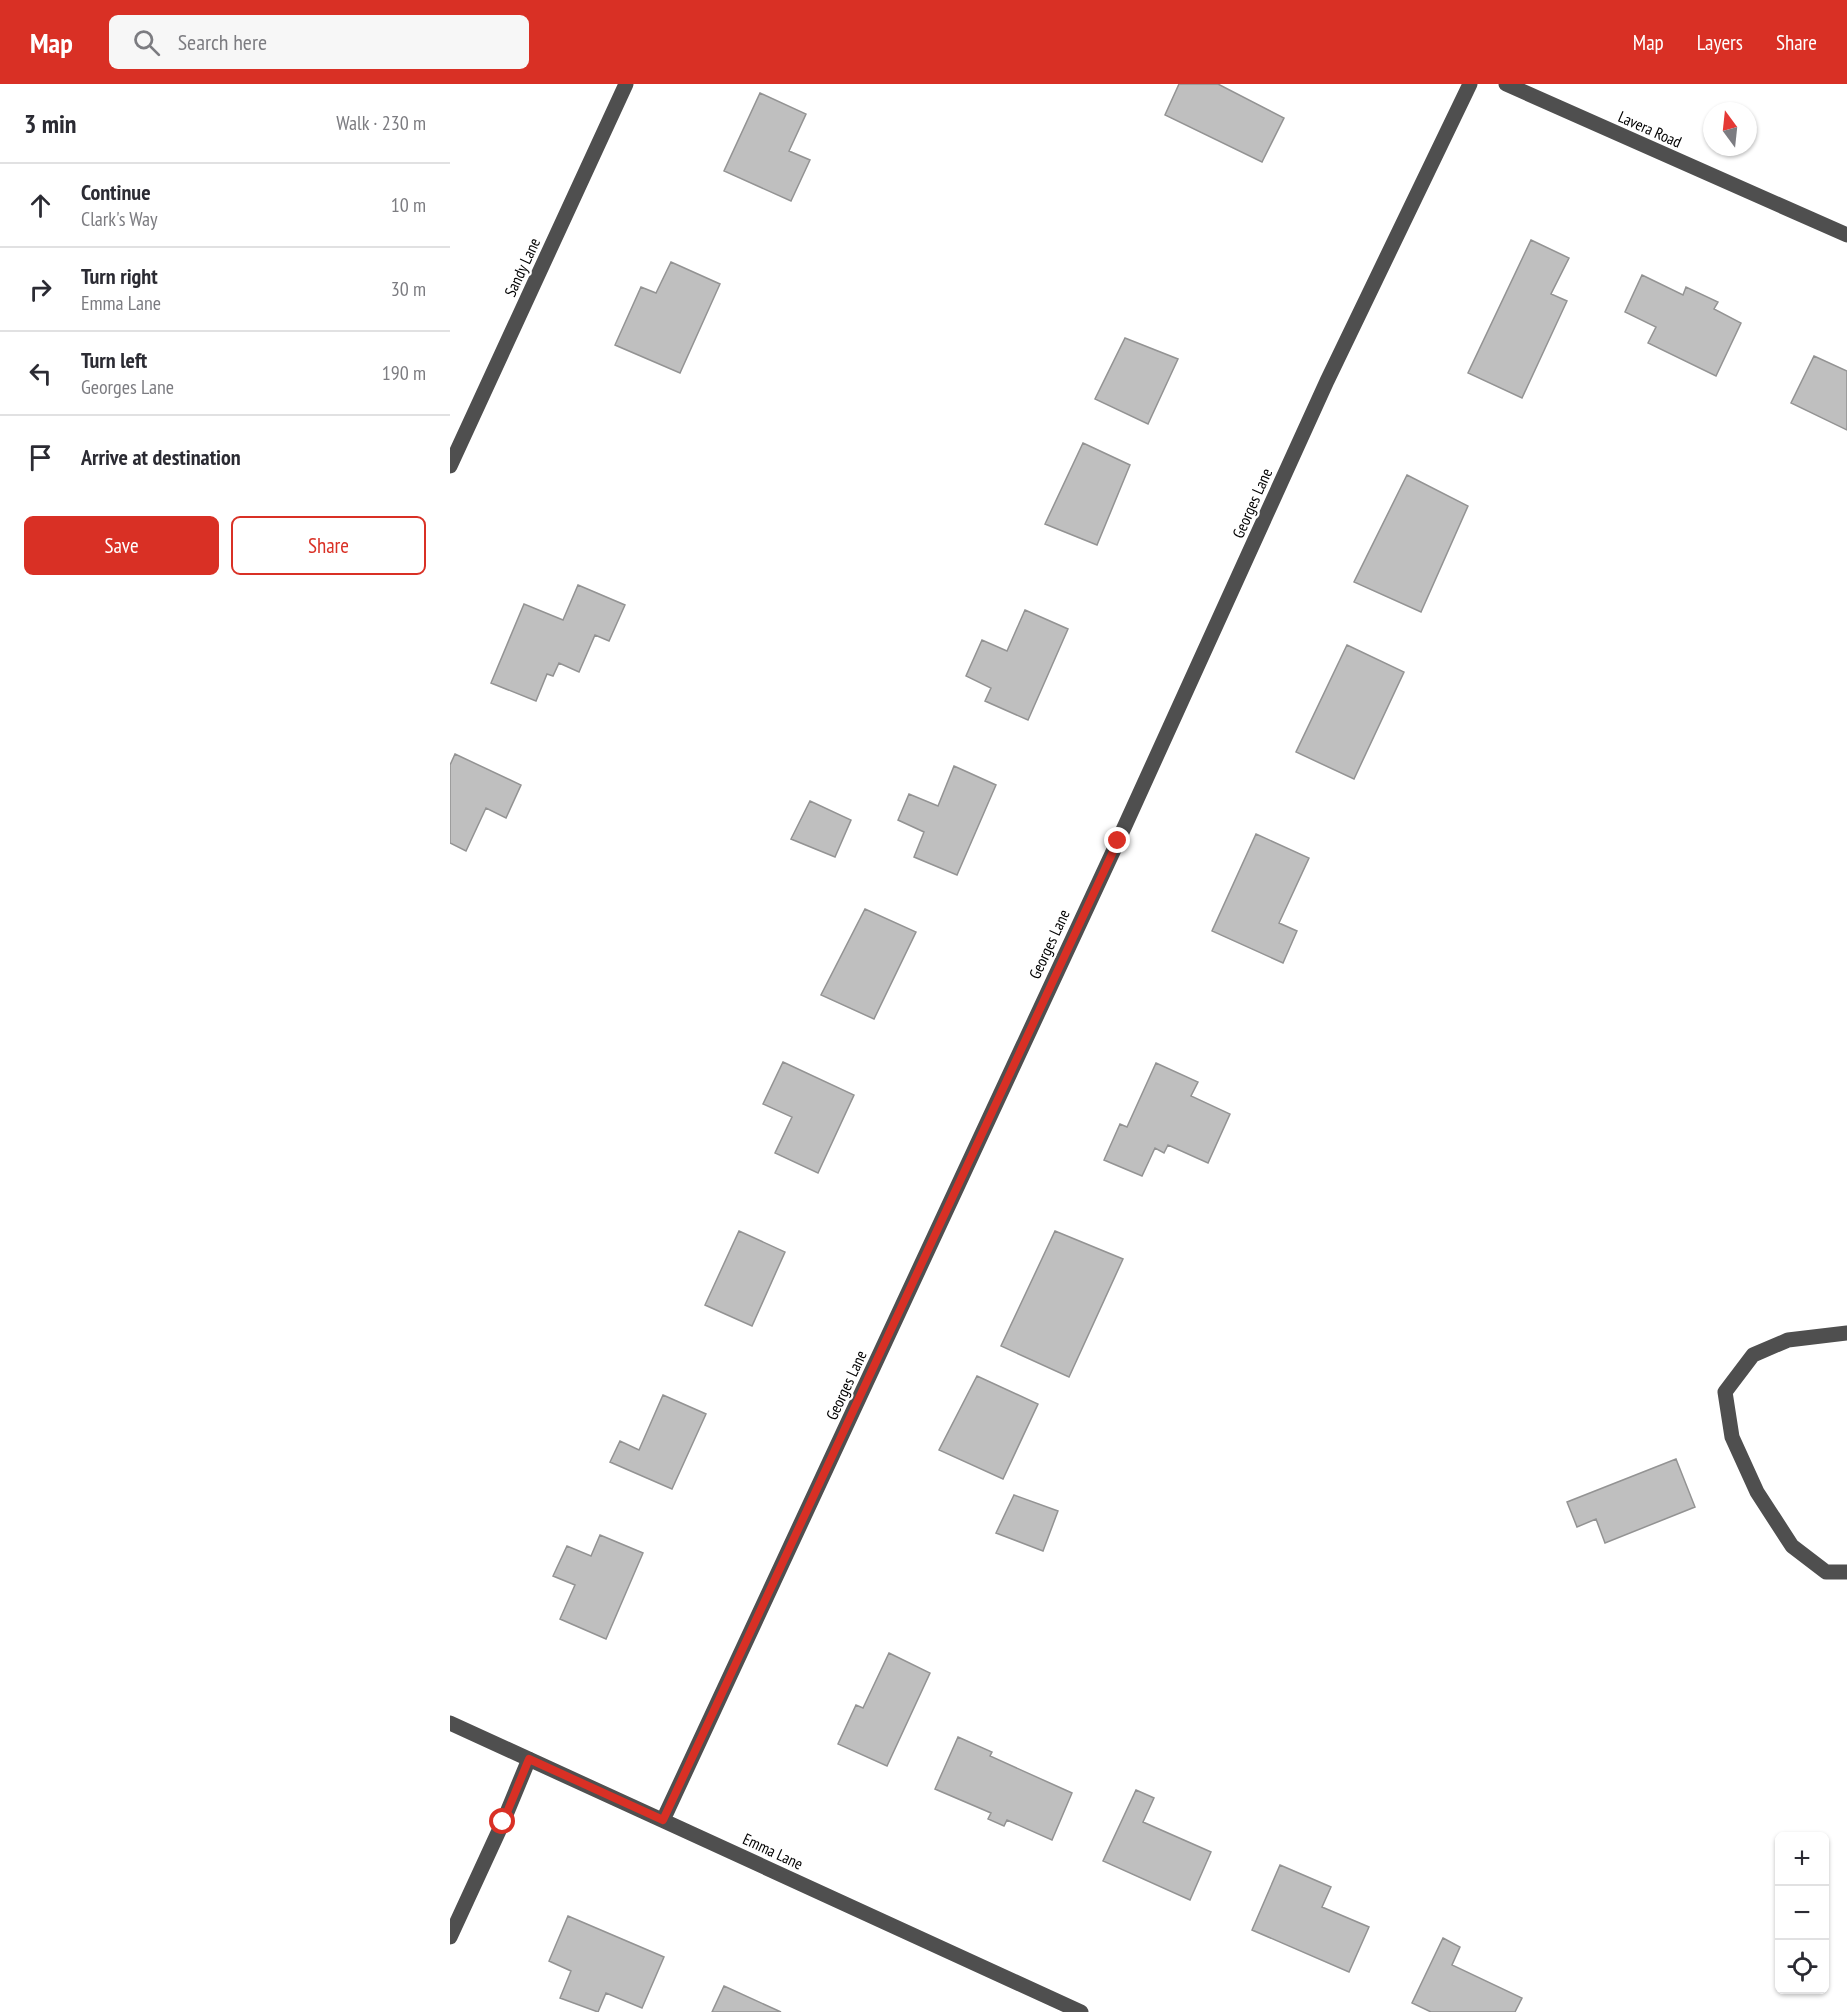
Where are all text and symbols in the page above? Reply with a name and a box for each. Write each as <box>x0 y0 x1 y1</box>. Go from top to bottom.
search box <box>109 15 529 69</box>
text: Map <box>30 24 73 61</box>
icon: search <box>130 26 163 59</box>
text: Search here <box>178 28 267 56</box>
text: Map <box>1633 29 1664 56</box>
text: Layers <box>1697 29 1743 56</box>
text: Share <box>1776 29 1817 56</box>
north arrow <box>1703 102 1757 156</box>
street label: Lavera Road <box>1615 106 1685 152</box>
text: 3 min <box>24 107 77 140</box>
text: Walk · 230 m <box>336 110 426 136</box>
text: Continue <box>81 178 151 206</box>
icon: ahead <box>24 189 57 222</box>
text: 10 m <box>391 192 426 218</box>
text: Clark's Way <box>81 206 158 232</box>
street label: Sandy Lane <box>500 234 544 300</box>
text: Turn right <box>81 262 158 290</box>
icon: right <box>24 273 57 306</box>
text: 30 m <box>391 276 426 302</box>
text: Emma Lane <box>81 290 161 316</box>
text: Turn left <box>81 346 147 374</box>
icon: left <box>24 357 57 390</box>
text: 190 m <box>382 360 426 386</box>
text: Georges Lane <box>81 374 174 400</box>
icon: arrive <box>24 441 57 474</box>
text: Arrive at destination <box>81 443 241 471</box>
street label: Georges Lane <box>1228 465 1276 541</box>
button: Save <box>24 516 219 575</box>
button: Share <box>231 516 426 575</box>
route end <box>1104 827 1130 853</box>
street label: Georges Lane <box>1024 906 1074 982</box>
street label: Georges Lane <box>821 1347 871 1423</box>
route start <box>489 1808 515 1834</box>
street label: Emma Lane <box>740 1828 806 1874</box>
map controls <box>1775 1832 1829 1994</box>
button: + <box>1775 1832 1829 1886</box>
button: − <box>1775 1886 1829 1940</box>
button: locate <box>1775 1940 1829 1994</box>

